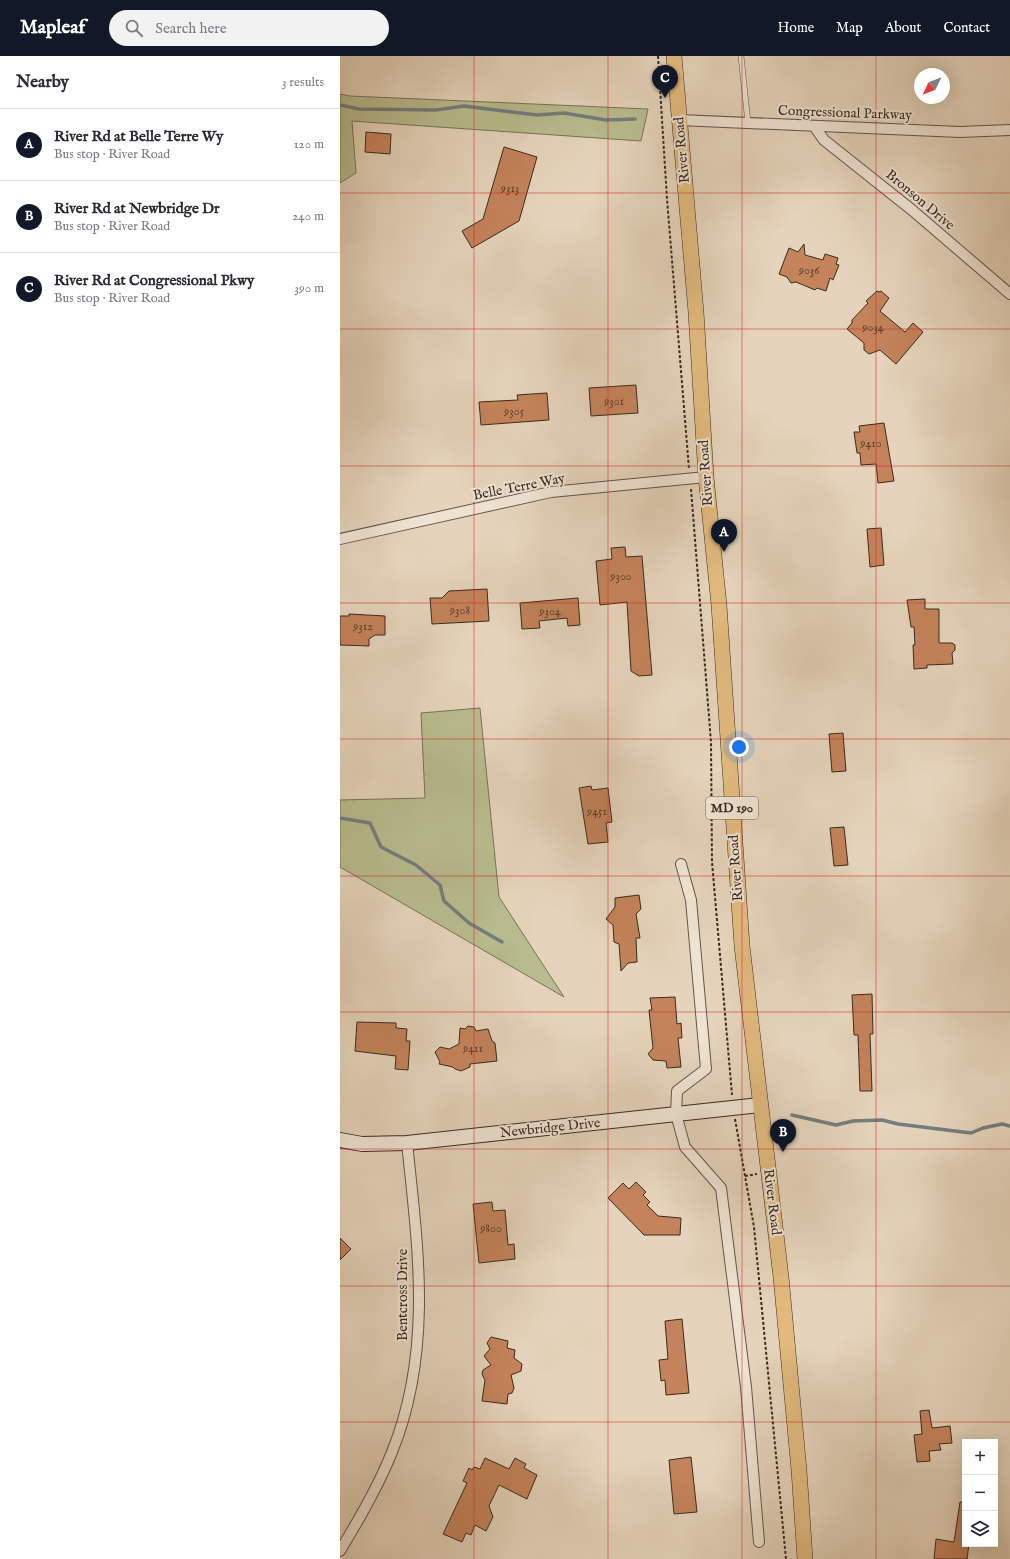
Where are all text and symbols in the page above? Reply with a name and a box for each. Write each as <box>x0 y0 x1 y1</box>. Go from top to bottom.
search box <box>109 10 389 46</box>
text: Mapleaf <box>20 16 85 40</box>
icon: search <box>123 17 145 39</box>
text: Search here <box>155 19 227 38</box>
text: Home <box>778 19 814 37</box>
text: Map <box>836 19 863 37</box>
text: About <box>885 19 921 37</box>
text: Contact <box>943 19 990 37</box>
pin: C <box>652 65 678 98</box>
north arrow <box>914 68 950 104</box>
text: Nearby <box>16 72 69 93</box>
text: 3 results <box>282 74 324 91</box>
street label: Congressional Parkway <box>778 102 912 124</box>
street label: River Road <box>670 115 694 184</box>
text: River Rd at Belle Terre Wy <box>54 127 223 146</box>
text: A <box>25 136 33 153</box>
text: 120 m <box>294 136 324 153</box>
text: Bus stop · River Road <box>54 146 170 163</box>
street label: Bronson Drive <box>882 166 959 235</box>
house number: 9313 <box>500 181 519 196</box>
text: River Rd at Newbridge Dr <box>54 199 220 218</box>
text: B <box>25 208 33 225</box>
text: 240 m <box>292 208 324 225</box>
text: Bus stop · River Road <box>54 218 170 235</box>
house number: 9036 <box>798 263 820 278</box>
text: River Rd at Congressional Pkwy <box>54 271 255 290</box>
text: C <box>24 280 34 297</box>
text: 390 m <box>294 280 324 297</box>
text: Bus stop · River Road <box>54 290 170 307</box>
house number: 9034 <box>861 320 884 335</box>
house number: 9301 <box>603 394 624 409</box>
house number: 9305 <box>503 404 525 419</box>
house number: 9410 <box>859 436 882 451</box>
street label: River Road <box>695 439 717 507</box>
street label: Belle Terre Way <box>472 469 567 505</box>
pin: A <box>711 519 737 552</box>
house number: 9300 <box>609 569 632 584</box>
house number: 9308 <box>449 603 470 618</box>
house number: 9304 <box>538 604 561 619</box>
house number: 9312 <box>352 619 373 634</box>
your location <box>729 737 749 757</box>
road number: MD 190 <box>706 797 758 819</box>
house number: 9451 <box>586 804 607 819</box>
street label: River Road <box>725 834 747 902</box>
house number: 9411 <box>462 1041 483 1056</box>
street label: Newbridge Drive <box>499 1114 602 1142</box>
pin: B <box>770 1119 796 1152</box>
street label: River Road <box>759 1168 785 1237</box>
house number: 9800 <box>479 1221 502 1236</box>
street label: Bentcross Drive <box>394 1248 412 1341</box>
map controls <box>962 1439 998 1547</box>
button: + <box>962 1439 998 1475</box>
button: − <box>962 1475 998 1511</box>
button: layers <box>962 1511 998 1547</box>

